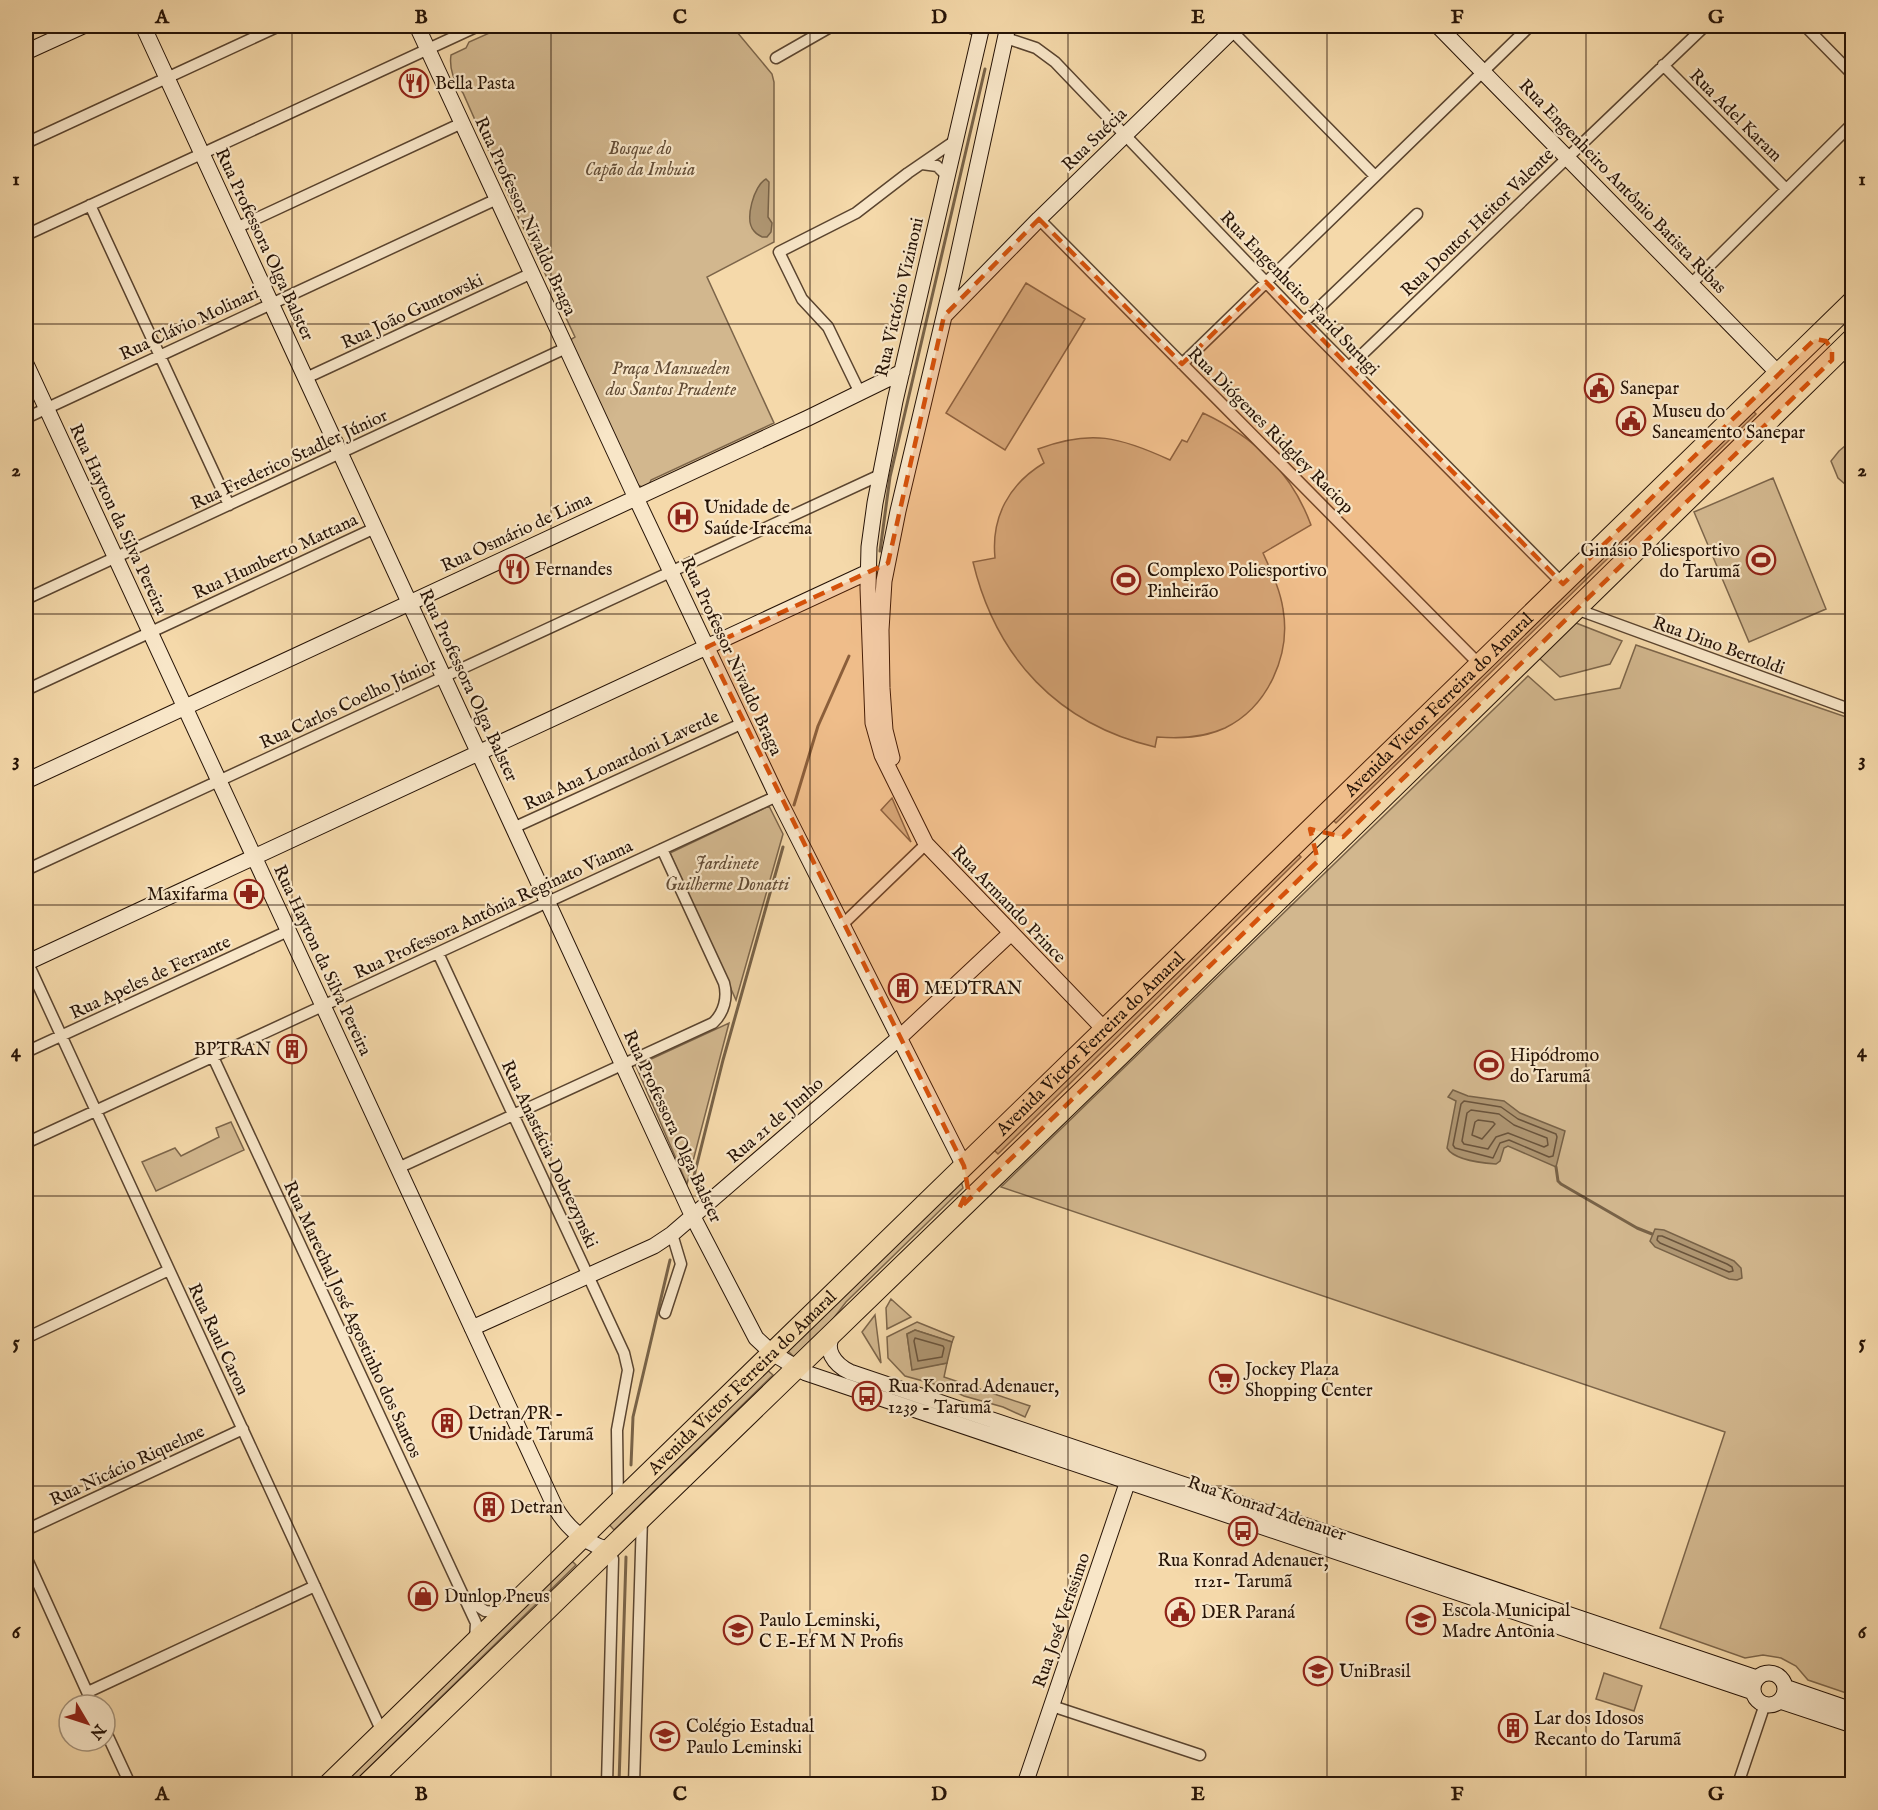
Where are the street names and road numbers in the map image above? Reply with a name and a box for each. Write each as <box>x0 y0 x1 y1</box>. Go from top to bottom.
street label: Rua Adel Karam <box>1683 65 1786 168</box>
street label: Rua Engenheiro Antônio Batista Ribas <box>1513 75 1731 299</box>
street label: Rua Suécia <box>1058 103 1133 177</box>
street label: Rua Professor Nivaldo Braga <box>468 114 581 320</box>
street label: Rua Doutor Heitor Valente <box>1397 144 1560 302</box>
street label: Rua Professora Olga Balster <box>209 145 319 345</box>
street label: Rua Engenheiro Farid Surugi <box>1214 207 1384 381</box>
street label: Rua Victório Vizinoni <box>871 215 930 379</box>
street label: Rua João Guntowski <box>338 269 487 355</box>
street label: Rua Clávio Molinari <box>116 282 263 367</box>
street label: Rua Diógenes Ridgley Raciop <box>1182 343 1358 519</box>
street label: Rua Frederico Stadler Júnior <box>188 404 392 516</box>
street label: Rua Hayton da Silva Pereira <box>63 420 172 619</box>
street label: Rua Osmário de Lima <box>438 488 596 578</box>
street label: Rua Humberto Mattana <box>189 509 362 606</box>
street label: Rua Professor Nivaldo Braga <box>674 554 787 760</box>
street label: Rua Professora Olga Balster <box>413 586 523 786</box>
street label: Avenida Victor Ferreira do Amaral <box>1339 608 1539 803</box>
street label: Rua Dino Bertoldi <box>1649 612 1788 681</box>
street label: Rua Carlos Coelho Júnior <box>257 653 441 755</box>
street label: Rua Ana Lonardoni Laverde <box>520 706 723 817</box>
street label: Rua Professora Antônia Reginato Vianna <box>350 835 637 985</box>
street label: Rua Armando Prince <box>946 841 1070 969</box>
street label: Rua Hayton da Silva Pereira <box>267 861 376 1060</box>
street label: Rua Apeles de Ferrante <box>67 931 235 1026</box>
street label: Avenida Victor Ferreira do Amaral <box>991 947 1191 1142</box>
street label: Rua Professora Olga Balster <box>617 1027 727 1227</box>
street label: Rua Anastácia Dobrezynski <box>495 1057 602 1252</box>
street label: Rua 21 de Junho <box>723 1073 829 1169</box>
street label: Rua Marechal José Agostinho dos Santos <box>277 1177 426 1462</box>
street label: Rua Raul Caron <box>182 1280 254 1400</box>
street label: Avenida Victor Ferreira do Amaral <box>643 1286 842 1481</box>
street label: Rua Nicácio Riquelme <box>47 1420 209 1512</box>
street label: Rua Konrad Adenauer <box>1184 1471 1349 1547</box>
street label: Rua José Veríssimo <box>1029 1550 1096 1691</box>

